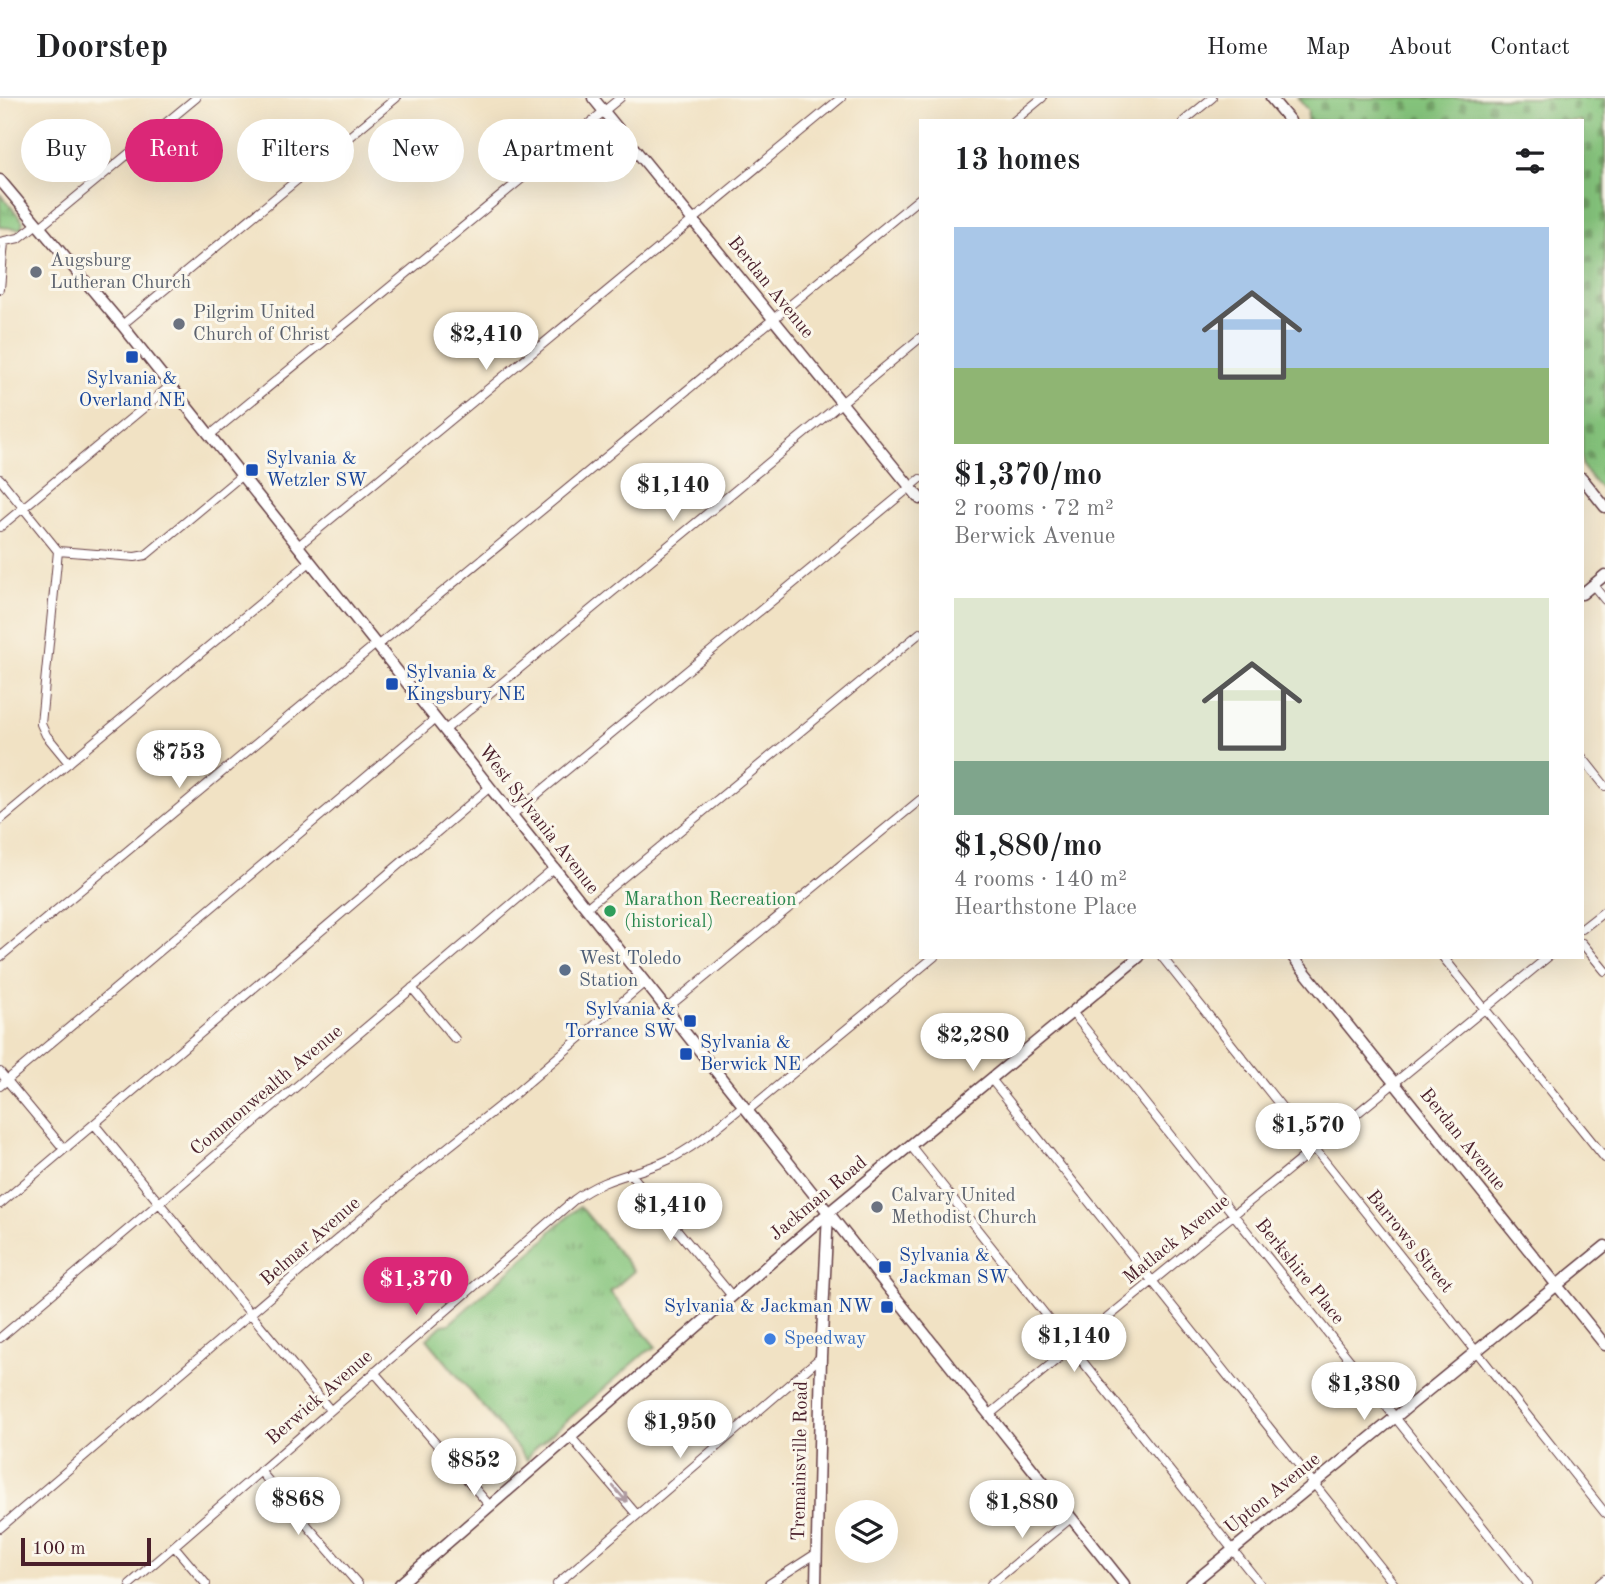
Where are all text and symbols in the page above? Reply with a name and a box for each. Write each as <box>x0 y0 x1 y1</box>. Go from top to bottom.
text: Doorstep <box>35 32 168 65</box>
text: Home <box>1207 36 1268 60</box>
text: Map <box>1306 36 1350 60</box>
text: About <box>1388 36 1452 60</box>
text: Contact <box>1490 36 1570 60</box>
chip: Buy <box>21 119 111 182</box>
chip: Rent <box>125 119 223 182</box>
chip: Filters <box>237 119 354 182</box>
chip: New <box>368 119 464 182</box>
chip: Apartment <box>478 119 638 182</box>
icon: filters <box>1511 142 1549 180</box>
text: 13 homes <box>954 146 1080 176</box>
street label: Berdan Avenue <box>723 233 817 343</box>
place label: Augsburg Lutheran Church <box>50 252 191 293</box>
marker: Augsburg Lutheran Church <box>28 264 44 280</box>
icon: home <box>1189 272 1315 398</box>
place label: Pilgrim United Church of Christ <box>193 304 330 345</box>
pin: $2,410 <box>429 313 543 372</box>
marker: Pilgrim United Church of Christ <box>171 316 187 332</box>
text: $2,410 <box>449 323 523 346</box>
marker: Sylvania & Overland NE <box>124 349 140 365</box>
place label: Sylvania & Overland NE <box>79 370 185 411</box>
place label: Sylvania & Wetzler SW <box>266 450 367 491</box>
text: $1,370/mo <box>954 461 1102 491</box>
marker: Sylvania & Wetzler SW <box>244 462 260 478</box>
pin: $1,140 <box>616 464 730 523</box>
text: $1,140 <box>636 474 710 497</box>
text: 2 rooms · 72 m² <box>954 497 1114 520</box>
text: Berwick Avenue <box>954 525 1115 548</box>
icon: home <box>1189 643 1315 769</box>
place label: Sylvania & Kingsbury NE <box>406 664 525 705</box>
marker: Sylvania & Kingsbury NE <box>384 676 400 692</box>
pin: $753 <box>138 730 220 790</box>
text: $753 <box>152 741 206 764</box>
street label: West Sylvania Avenue <box>474 742 602 898</box>
text: $1,880/mo <box>954 832 1102 862</box>
text: 4 rooms · 140 m² <box>954 868 1127 891</box>
place label: Marathon Recreation (historical) <box>624 891 796 932</box>
text: Hearthstone Place <box>954 896 1137 919</box>
marker: Marathon Recreation (historical) <box>602 903 618 919</box>
place label: West Toledo Station <box>579 950 681 991</box>
marker: West Toledo Station <box>557 962 573 978</box>
place label: Sylvania & Torrance SW <box>565 1001 676 1042</box>
marker: Sylvania & Torrance SW <box>682 1013 698 1029</box>
pin: $2,280 <box>916 1014 1030 1073</box>
street label: Commonwealth Avenue <box>187 1022 347 1160</box>
text: $2,280 <box>936 1024 1010 1047</box>
place label: Sylvania & Berwick NE <box>700 1034 801 1075</box>
marker: Sylvania & Berwick NE <box>678 1046 694 1062</box>
street label: Berdan Avenue <box>1415 1085 1509 1195</box>
pin: $1,570 <box>1251 1104 1365 1163</box>
text: $1,570 <box>1271 1114 1345 1137</box>
street label: Jackman Road <box>767 1153 871 1245</box>
pin: $1,410 <box>613 1184 727 1243</box>
place label: Calvary United Methodist Church <box>891 1187 1037 1228</box>
street label: Barrows Street <box>1362 1187 1456 1297</box>
street label: Matlack Avenue <box>1120 1192 1234 1288</box>
street label: Belmar Avenue <box>258 1194 364 1290</box>
text: $1,410 <box>633 1194 707 1217</box>
marker: Calvary United Methodist Church <box>869 1199 885 1215</box>
street label: Berkshire Place <box>1251 1216 1347 1328</box>
place label: Sylvania & Jackman SW <box>899 1247 1009 1288</box>
pin: $1,370 <box>359 1258 473 1317</box>
marker: Sylvania & Jackman SW <box>877 1259 893 1275</box>
text: $1,370 <box>379 1268 453 1291</box>
place label: Sylvania & Jackman NW <box>664 1298 873 1317</box>
marker: Sylvania & Jackman NW <box>879 1299 895 1315</box>
pin: $1,140 <box>1017 1314 1131 1374</box>
text: $1,140 <box>1037 1325 1111 1348</box>
place label: Speedway <box>784 1330 866 1349</box>
marker: Speedway <box>762 1331 778 1347</box>
street label: Berwick Avenue <box>263 1347 377 1449</box>
pin: $1,380 <box>1307 1362 1421 1422</box>
text: $1,380 <box>1327 1373 1401 1396</box>
street label: Tremainsville Road <box>790 1381 812 1541</box>
pin: $1,950 <box>623 1400 737 1460</box>
text: $1,950 <box>643 1411 717 1434</box>
pin: $852 <box>433 1438 515 1498</box>
text: $852 <box>447 1449 501 1472</box>
street label: Upton Avenue <box>1222 1450 1324 1538</box>
pin: $868 <box>257 1478 339 1537</box>
pin: $1,880 <box>965 1480 1079 1540</box>
one-way arrow <box>612 1485 628 1503</box>
text: $868 <box>271 1488 325 1511</box>
text: $1,880 <box>985 1491 1059 1514</box>
map controls <box>835 1500 898 1563</box>
button: layers <box>835 1500 898 1563</box>
scale bar <box>21 1535 150 1567</box>
text: 100 m <box>32 1540 85 1559</box>

